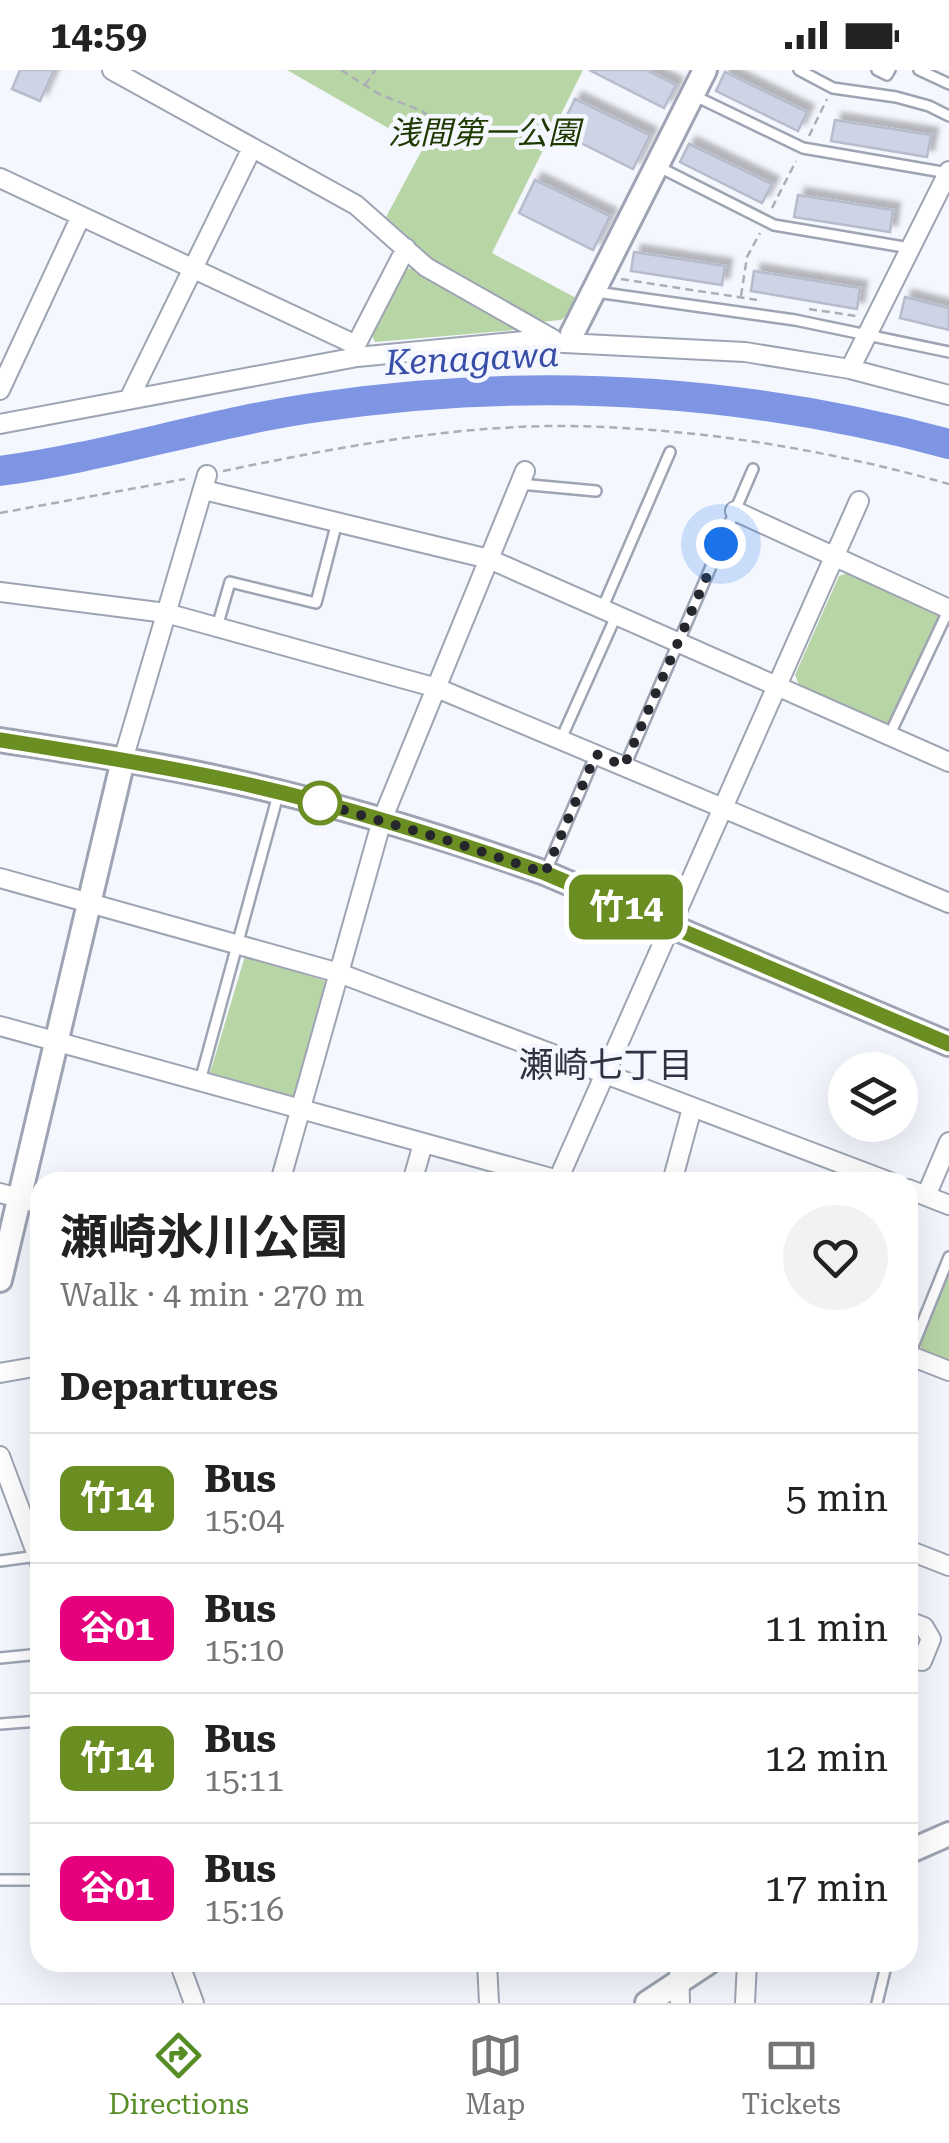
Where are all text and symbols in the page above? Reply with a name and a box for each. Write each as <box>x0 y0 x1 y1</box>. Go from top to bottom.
text: 14:59 <box>50 13 147 57</box>
park label: 浅間第一公園 <box>388 114 584 152</box>
water label: Kenagawa <box>383 334 560 384</box>
your location <box>696 519 746 569</box>
unlabelled marker <box>299 782 341 824</box>
line badge: 竹14 <box>568 874 684 940</box>
text: 竹14 <box>589 887 663 928</box>
district label: 瀬崎七丁目 <box>518 1045 694 1086</box>
map controls <box>828 1052 918 1142</box>
button: layers <box>828 1052 918 1142</box>
button: heart <box>783 1205 888 1310</box>
text: 瀬崎氷川公園 <box>60 1210 348 1266</box>
text: Walk · 4 min · 270 m <box>60 1276 364 1314</box>
text: Departures <box>60 1365 278 1409</box>
text: Bus <box>204 1457 276 1501</box>
text: 5 min <box>786 1476 888 1520</box>
text: 竹14 <box>80 1478 154 1519</box>
text: 15:04 <box>204 1501 284 1539</box>
text: Bus <box>204 1587 276 1631</box>
text: 11 min <box>765 1606 888 1650</box>
text: 谷01 <box>80 1608 154 1649</box>
text: 15:10 <box>204 1631 284 1669</box>
text: Bus <box>204 1717 276 1761</box>
text: 12 min <box>765 1736 888 1780</box>
text: 竹14 <box>80 1738 154 1779</box>
text: 15:11 <box>204 1761 284 1799</box>
text: Bus <box>204 1847 276 1891</box>
text: 17 min <box>765 1866 888 1910</box>
text: 谷01 <box>80 1868 154 1909</box>
text: 15:16 <box>204 1891 284 1929</box>
tab: Directions <box>108 2028 249 2121</box>
tab: Map <box>465 2028 525 2121</box>
tab: Tickets <box>741 2028 841 2121</box>

